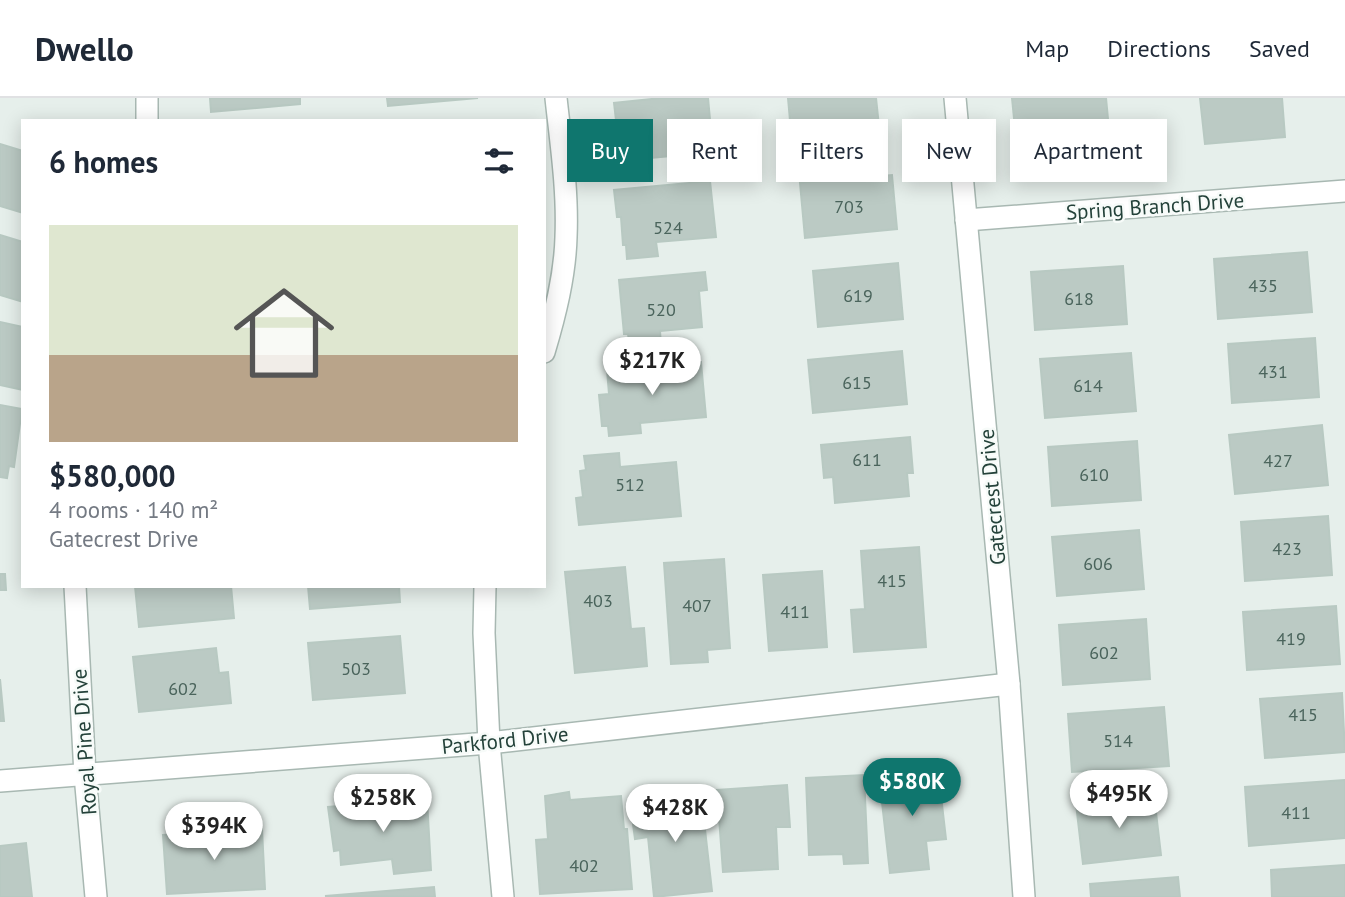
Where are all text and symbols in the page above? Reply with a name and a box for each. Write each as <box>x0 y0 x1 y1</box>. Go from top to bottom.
text: Dwello <box>35 27 134 70</box>
text: Map <box>1025 33 1069 64</box>
text: Directions <box>1107 33 1211 64</box>
text: Saved <box>1249 33 1310 64</box>
chip: Buy <box>567 119 653 182</box>
chip: Rent <box>667 119 762 182</box>
chip: Filters <box>776 119 888 182</box>
chip: New <box>902 119 996 182</box>
chip: Apartment <box>1010 119 1167 182</box>
text: 6 homes <box>49 142 158 181</box>
icon: filters <box>480 142 518 180</box>
street label: Spring Branch Drive <box>1065 186 1245 226</box>
house number: 703 <box>834 195 864 218</box>
house number: 524 <box>653 216 683 239</box>
icon: home <box>221 270 347 396</box>
house number: 435 <box>1248 274 1278 297</box>
house number: 619 <box>843 284 873 307</box>
house number: 618 <box>1064 287 1094 310</box>
house number: 520 <box>646 298 676 321</box>
pin: $217K <box>603 338 701 397</box>
text: $217K <box>619 345 685 374</box>
house number: 431 <box>1258 360 1288 383</box>
house number: 615 <box>842 371 872 394</box>
house number: 614 <box>1073 374 1103 397</box>
street label: Gatecrest Drive <box>973 428 1011 566</box>
house number: 611 <box>852 448 882 471</box>
house number: 427 <box>1263 449 1293 472</box>
text: $580,000 <box>49 456 176 495</box>
house number: 610 <box>1079 463 1109 486</box>
house number: 512 <box>615 473 645 496</box>
text: 4 rooms · 140 m² <box>49 495 218 524</box>
text: Gatecrest Drive <box>49 524 199 553</box>
house number: 423 <box>1272 537 1302 560</box>
house number: 606 <box>1083 552 1113 575</box>
house number: 415 <box>877 569 907 592</box>
house number: 403 <box>583 589 613 612</box>
house number: 407 <box>682 594 712 617</box>
house number: 411 <box>780 600 810 623</box>
house number: 419 <box>1276 627 1306 650</box>
house number: 602 <box>1089 641 1119 664</box>
house number: 503 <box>341 657 371 680</box>
street label: Royal Pine Drive <box>65 668 103 816</box>
house number: 602 <box>168 677 198 700</box>
house number: 415 <box>1288 703 1318 726</box>
street label: Parkford Drive <box>440 720 570 760</box>
house number: 514 <box>1103 729 1133 752</box>
pin: $580K <box>863 758 961 818</box>
text: $580K <box>879 766 945 795</box>
pin: $495K <box>1070 770 1168 830</box>
pin: $258K <box>334 774 432 834</box>
text: $495K <box>1086 778 1152 807</box>
text: $258K <box>350 782 416 811</box>
pin: $428K <box>626 784 724 844</box>
text: $428K <box>642 792 708 821</box>
house number: 411 <box>1281 801 1311 824</box>
pin: $394K <box>165 802 263 862</box>
text: $394K <box>181 810 247 839</box>
house number: 402 <box>569 854 599 877</box>

